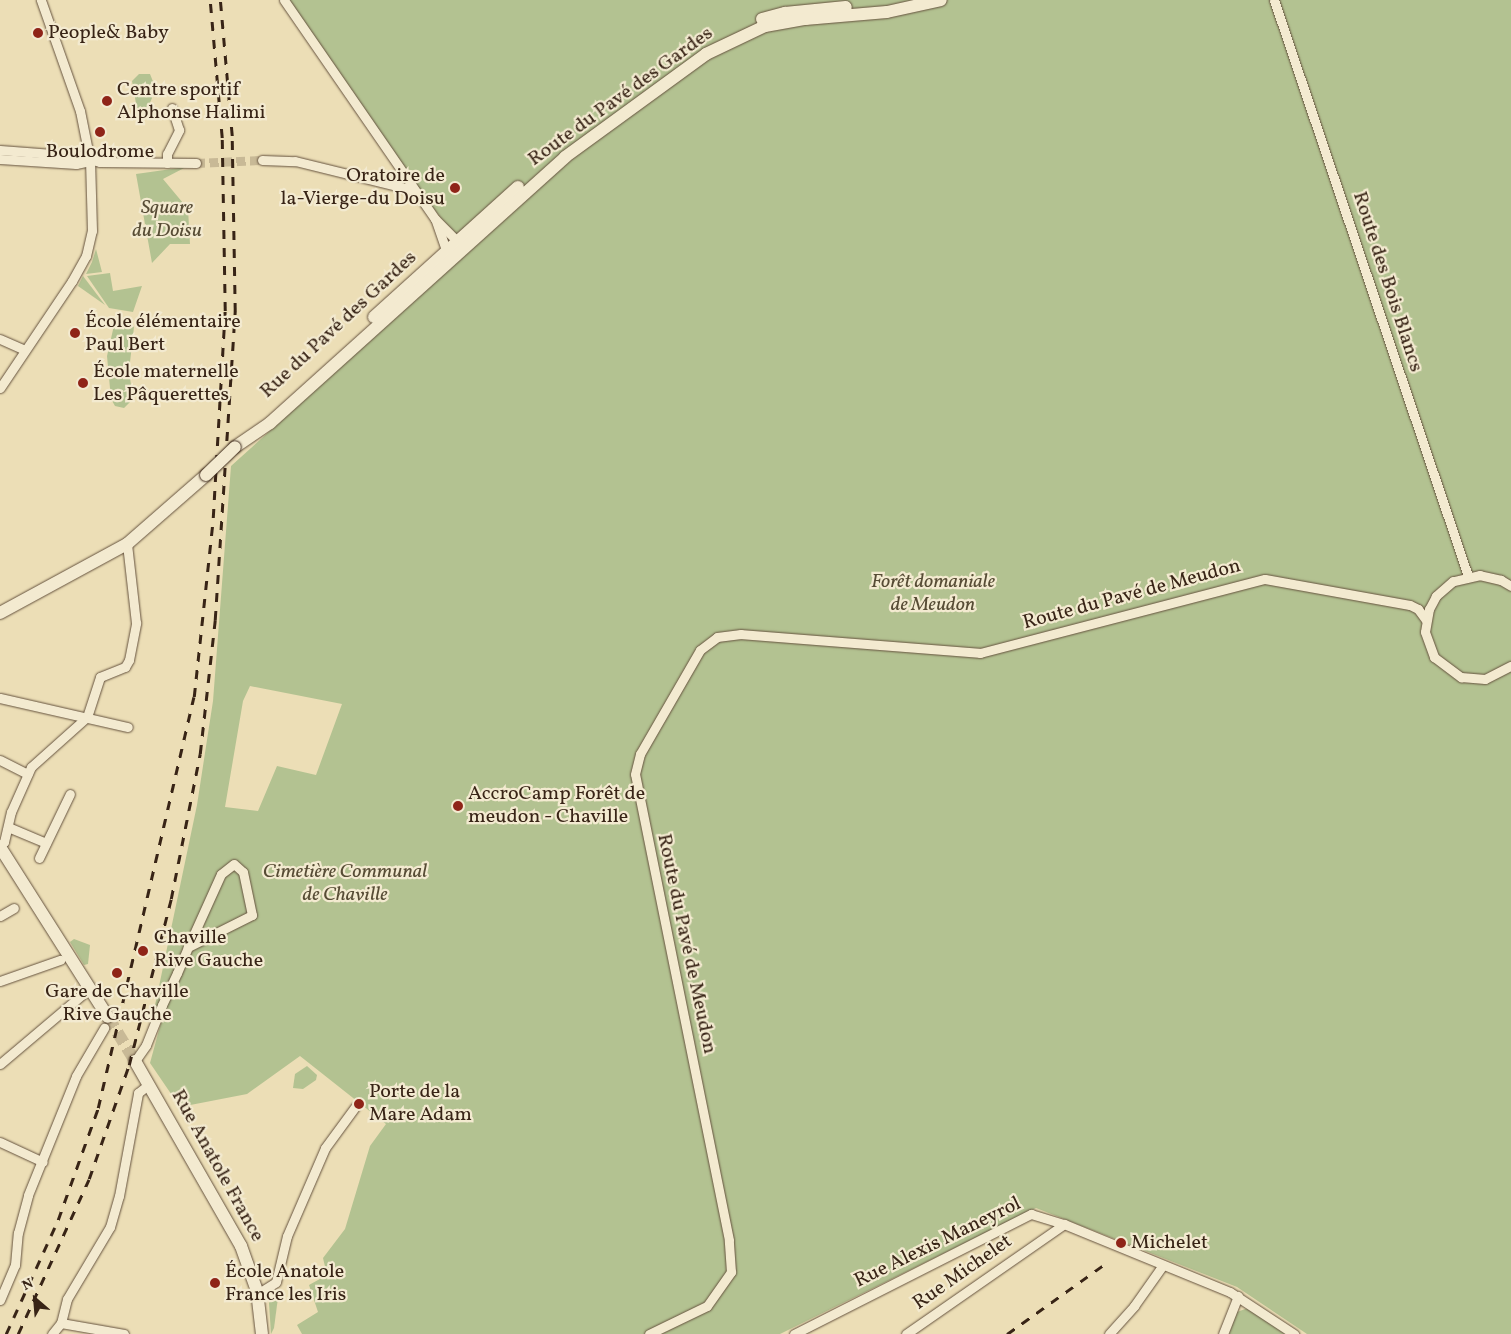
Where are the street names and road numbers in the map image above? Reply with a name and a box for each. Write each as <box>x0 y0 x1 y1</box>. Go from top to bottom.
street label: Route du Pavé des Gardes <box>524 22 718 172</box>
street label: Route des Bois Blancs <box>1346 189 1428 375</box>
street label: Rue du Pavé des Gardes <box>256 246 422 404</box>
street label: Route du Pavé de Meudon <box>1020 554 1244 636</box>
street label: Route du Pavé de Meudon <box>651 832 721 1056</box>
street label: Rue Anatole France <box>165 1086 269 1246</box>
street label: Rue Alexis Maneyrol <box>851 1192 1025 1294</box>
street label: Rue Michelet <box>909 1230 1017 1316</box>

